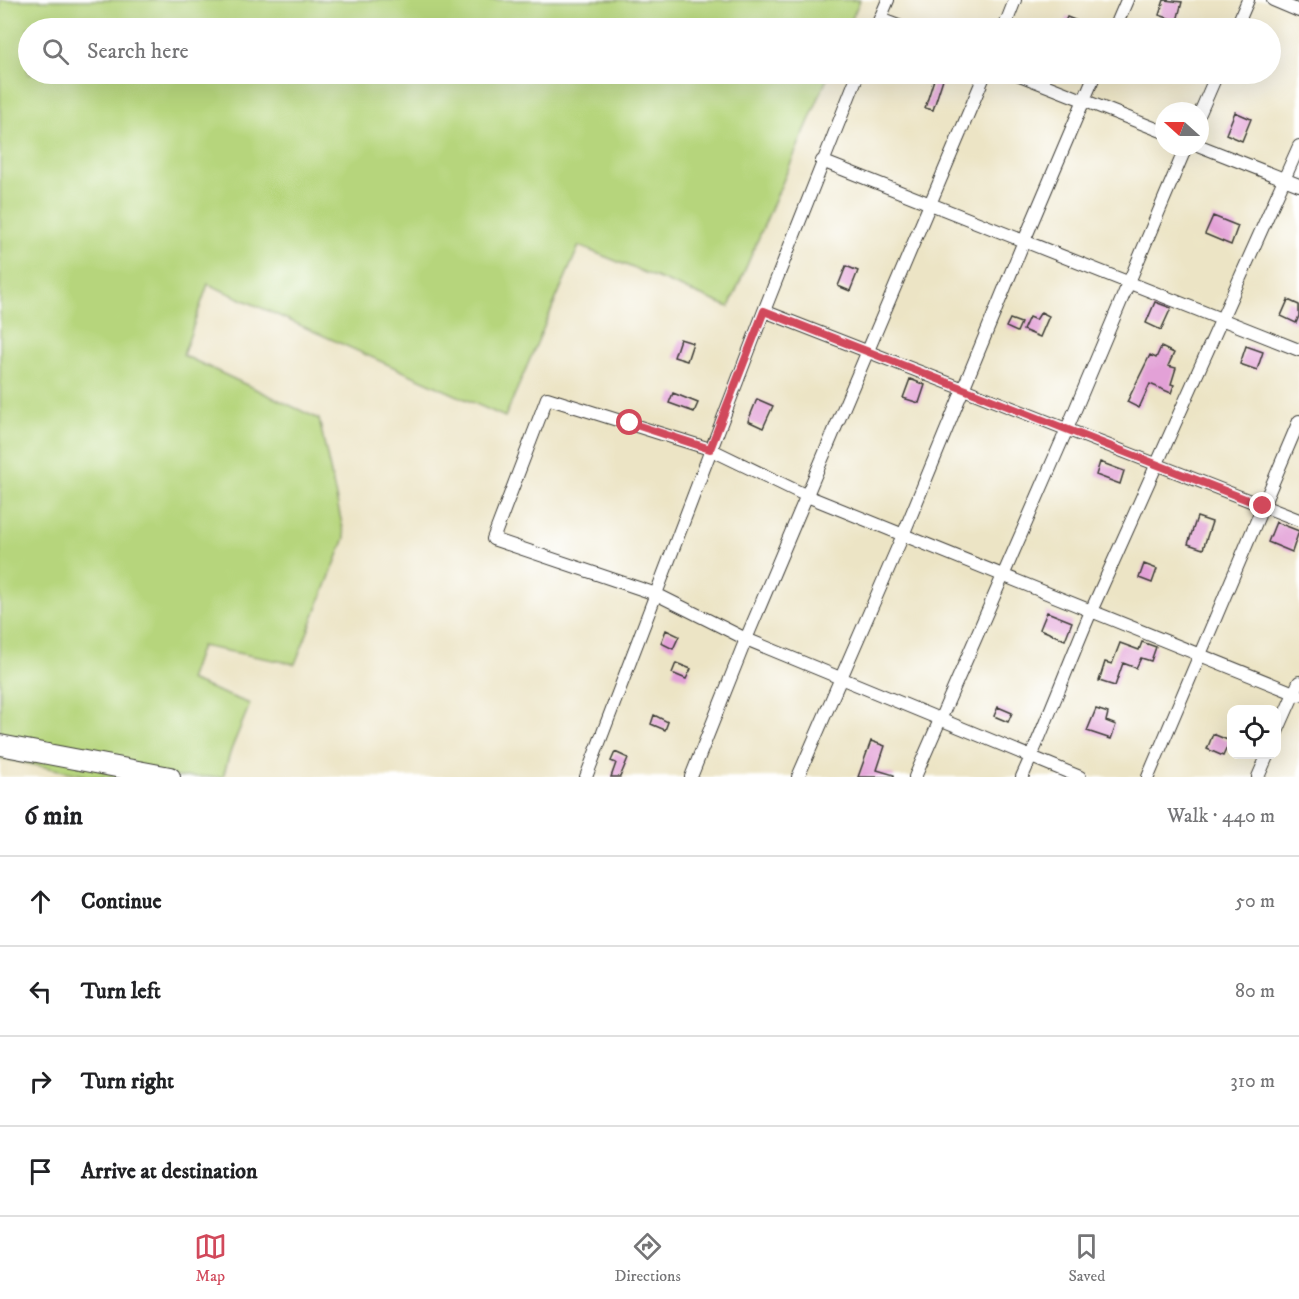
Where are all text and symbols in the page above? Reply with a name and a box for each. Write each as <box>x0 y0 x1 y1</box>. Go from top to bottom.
search box <box>18 18 1281 84</box>
icon: search <box>39 35 72 68</box>
text: Search here <box>87 38 189 65</box>
north arrow <box>1155 102 1209 156</box>
route start <box>616 409 642 435</box>
route end <box>1249 492 1275 518</box>
map controls <box>1227 705 1281 759</box>
button: locate <box>1227 705 1281 759</box>
text: 6 min <box>24 800 83 833</box>
text: Walk · 440 m <box>1167 804 1275 829</box>
icon: ahead <box>24 885 57 918</box>
text: Continue <box>81 888 162 915</box>
text: 50 m <box>1235 889 1275 914</box>
icon: left <box>24 975 57 1008</box>
text: Turn left <box>81 978 161 1005</box>
text: 80 m <box>1235 979 1275 1004</box>
icon: right <box>24 1065 57 1098</box>
text: Turn right <box>81 1068 174 1095</box>
text: 310 m <box>1230 1069 1275 1094</box>
icon: arrive <box>24 1155 57 1188</box>
text: Arrive at destination <box>81 1158 258 1185</box>
tab: Map <box>194 1230 227 1286</box>
tab: Directions <box>614 1230 681 1286</box>
tab: Saved <box>1068 1230 1105 1286</box>

